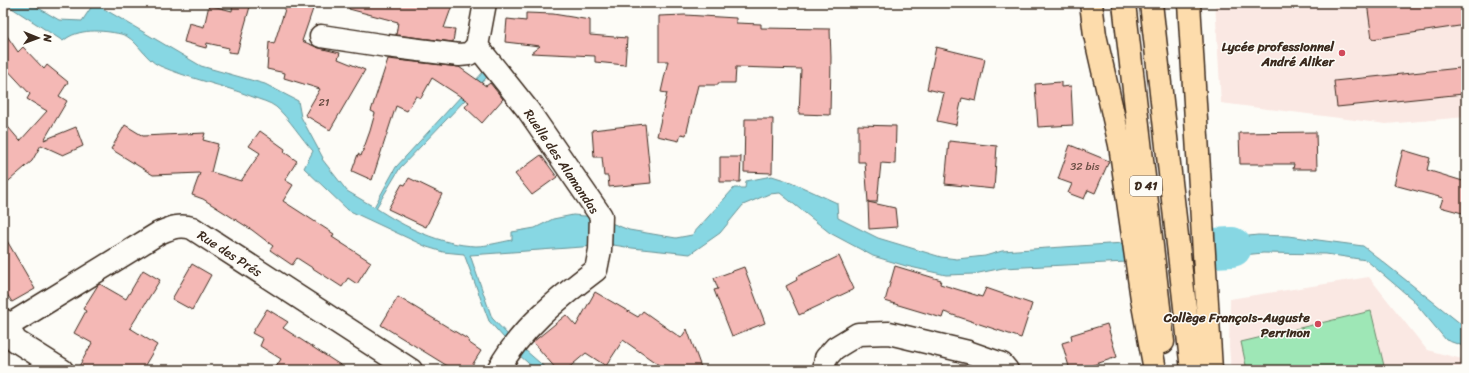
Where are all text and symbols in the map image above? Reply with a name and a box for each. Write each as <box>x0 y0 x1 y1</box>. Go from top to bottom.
north arrow <box>18 18 58 58</box>
text: N <box>38 33 57 43</box>
place label: Lycée professionnel André Aliker <box>1222 35 1336 73</box>
marker: Lycée professionnel André Aliker <box>1337 48 1347 58</box>
house number: 21 <box>318 93 330 112</box>
street label: Ruelle des Alamandas <box>518 104 606 219</box>
house number: 32 bis <box>1070 157 1101 176</box>
road number: D 41 <box>1130 176 1162 196</box>
street label: Rue des Prés <box>193 224 268 284</box>
place label: Collège François-Auguste Perrinon <box>1163 306 1311 344</box>
marker: Collège François-Auguste Perrinon <box>1313 319 1323 329</box>

